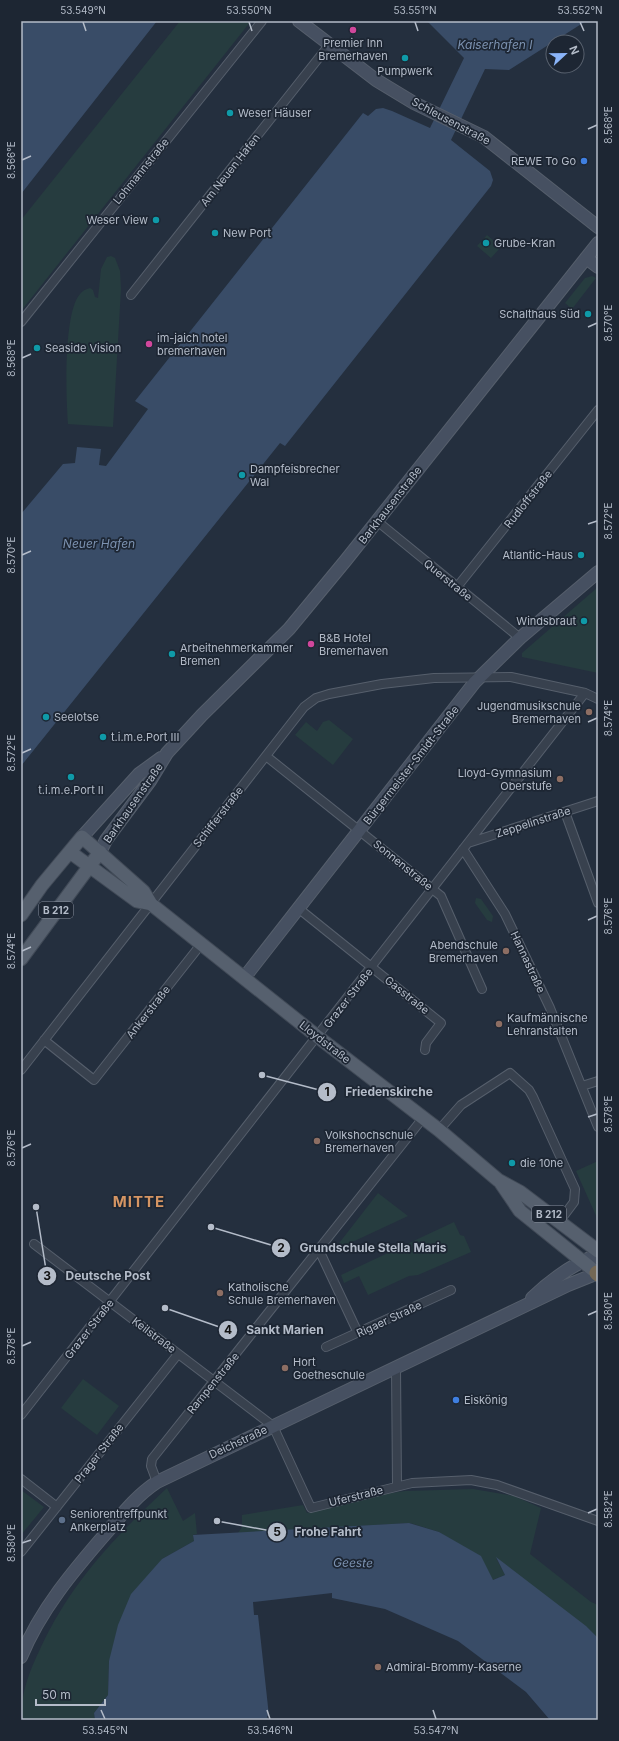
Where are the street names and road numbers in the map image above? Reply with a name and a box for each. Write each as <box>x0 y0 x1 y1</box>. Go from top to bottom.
street label: Schleusenstraße <box>409 94 493 148</box>
street label: Am Neuen Hafen <box>197 131 263 209</box>
street label: Lohmannstraße <box>110 135 172 207</box>
street label: Barkhausenstraße <box>355 463 425 547</box>
street label: Rudloffstraße <box>501 467 555 531</box>
street label: Querstraße <box>421 556 475 604</box>
street label: Bürgermeister-Smidt-Straße <box>360 703 462 827</box>
street label: Barkhausenstraße <box>100 760 166 846</box>
street label: Schifferstraße <box>190 784 246 850</box>
street label: Zeppelinstraße <box>494 803 572 841</box>
street label: Sonnenstraße <box>370 837 436 893</box>
road number: B 212 <box>39 902 73 918</box>
street label: Hannastraße <box>508 929 548 995</box>
street label: Grazer Straße <box>320 965 376 1031</box>
street label: Gasstraße <box>382 973 432 1017</box>
street label: Ankerstraße <box>123 983 173 1041</box>
street label: Lloydstraße <box>297 1018 353 1066</box>
road number: B 212 <box>532 1206 566 1222</box>
street label: Grazer Straße <box>61 1296 117 1362</box>
street label: Rigaer Straße <box>354 1298 424 1340</box>
street label: Keilstraße <box>129 1314 179 1356</box>
street label: Rampenstraße <box>184 1349 242 1417</box>
street label: Prager Straße <box>71 1420 127 1486</box>
street label: Deichstraße <box>207 1422 269 1462</box>
street label: Uferstraße <box>327 1483 385 1509</box>

